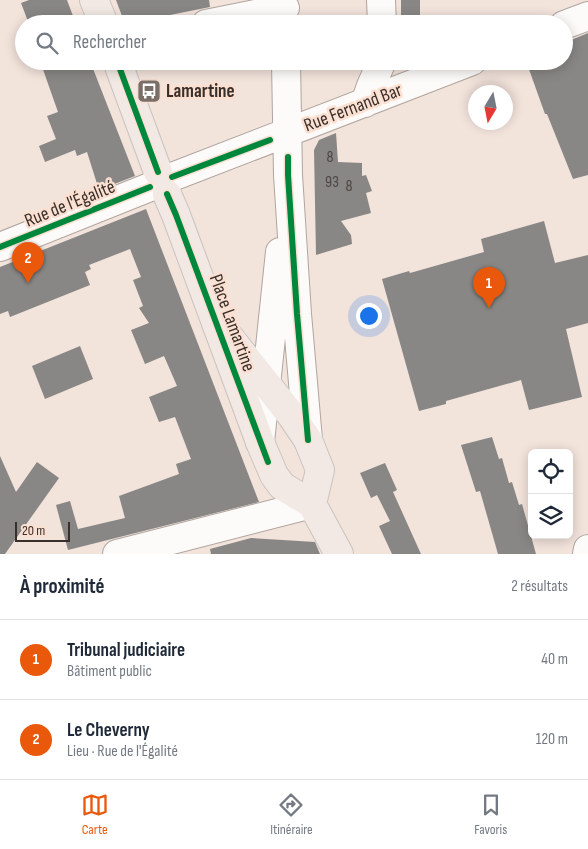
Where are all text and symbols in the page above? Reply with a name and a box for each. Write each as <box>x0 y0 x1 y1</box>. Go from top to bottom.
search box <box>15 15 573 70</box>
icon: search <box>33 29 61 57</box>
text: Rechercher <box>73 31 147 54</box>
bus stop icon: Lamartine <box>136 78 162 104</box>
street label: Rue Fernand Bar <box>301 79 406 137</box>
place label: Lamartine <box>166 80 235 103</box>
north arrow <box>468 85 513 130</box>
house number: 8 <box>326 148 334 167</box>
house number: 93 <box>325 173 339 192</box>
street label: Rue de l'Égalité <box>21 175 119 233</box>
house number: 8 <box>345 177 353 196</box>
pin: 2 <box>12 242 44 283</box>
pin: 1 <box>473 267 505 308</box>
street label: Place Lamartine <box>204 271 260 375</box>
your location <box>356 303 382 329</box>
map controls <box>528 449 573 539</box>
button: locate <box>528 449 573 494</box>
button: layers <box>528 494 573 539</box>
scale bar <box>15 519 70 542</box>
text: 20 m <box>22 522 45 539</box>
text: À proximité <box>20 574 105 599</box>
text: 2 résultats <box>511 577 568 596</box>
text: Tribunal judiciaire <box>67 639 185 662</box>
text: 1 <box>33 650 39 669</box>
text: 40 m <box>541 650 568 669</box>
text: Bâtiment public <box>67 662 152 681</box>
text: Le Cheverny <box>67 719 150 742</box>
text: 2 <box>32 730 40 749</box>
text: 120 m <box>536 730 568 749</box>
text: Lieu · Rue de l'Égalité <box>67 742 178 761</box>
tab: Carte <box>81 791 109 838</box>
tab: Itinéraire <box>270 791 313 838</box>
tab: Favoris <box>474 791 507 838</box>

